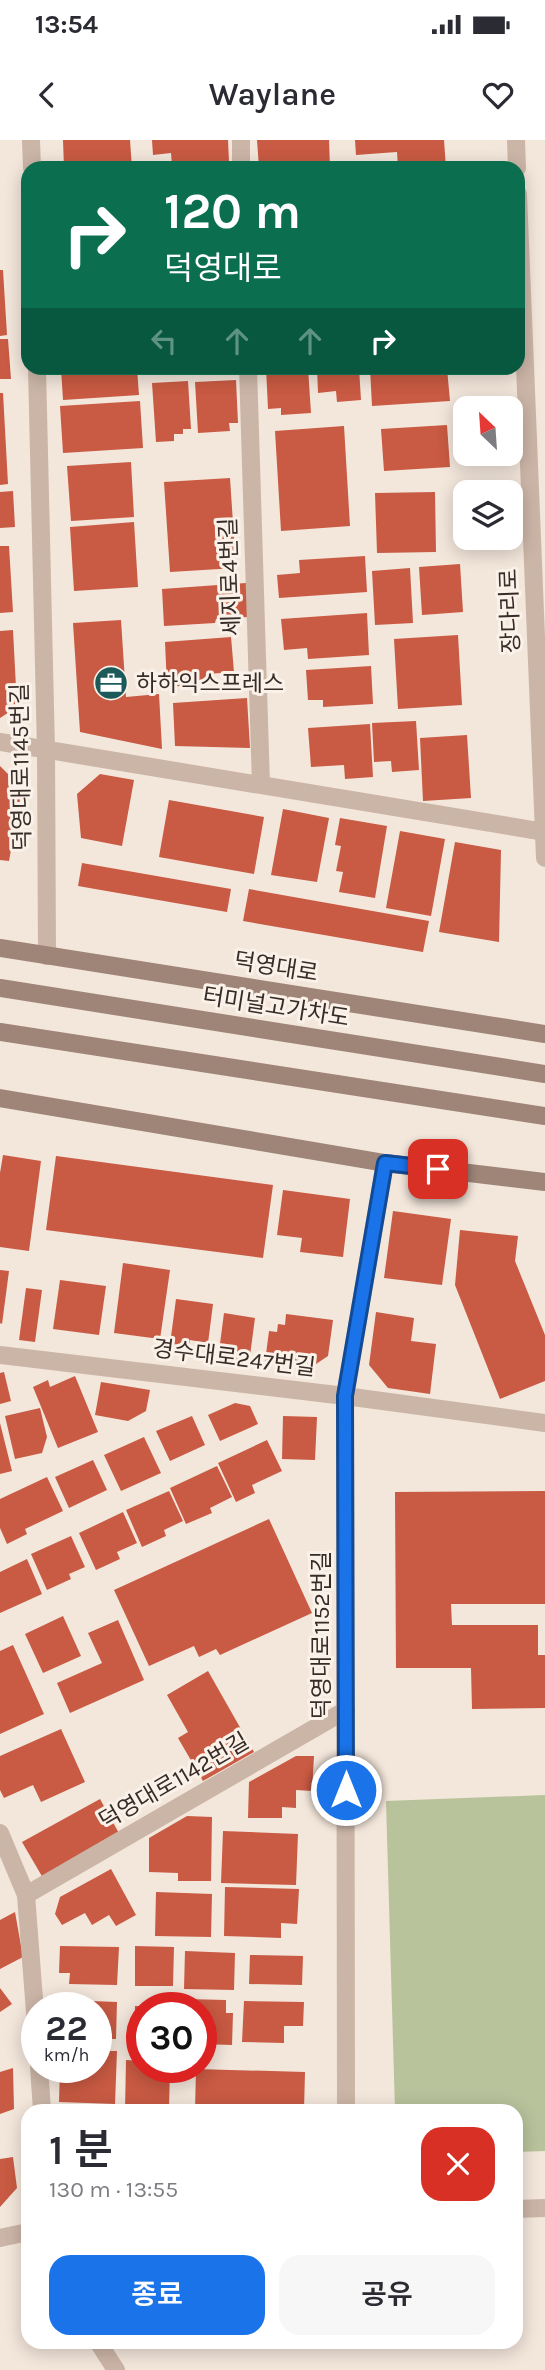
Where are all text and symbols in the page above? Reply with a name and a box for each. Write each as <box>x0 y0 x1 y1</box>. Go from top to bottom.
text: 13:54 <box>35 9 98 40</box>
icon: back <box>28 76 66 114</box>
text: Waylane <box>209 76 336 113</box>
icon: heart <box>479 76 517 114</box>
text: 120 m <box>164 183 301 240</box>
icon: right <box>49 189 140 280</box>
text: 덕영대로 <box>164 250 282 287</box>
icon: left <box>145 322 183 360</box>
icon: ahead <box>218 322 256 360</box>
icon: ahead <box>291 322 329 360</box>
icon: right <box>364 322 402 360</box>
north arrow <box>453 396 523 466</box>
map controls <box>453 396 523 550</box>
button: layers <box>453 480 523 550</box>
street label: 세지로4번길 <box>214 517 246 637</box>
street label: 장다리로 <box>495 568 525 654</box>
office icon: 하하익스프레스 <box>92 664 130 702</box>
place label: 하하익스프레스 <box>136 670 284 697</box>
street label: 덕영대로1145번길 <box>6 683 36 851</box>
street label: 덕영대로 <box>232 947 320 987</box>
street label: 터미널고가차도 <box>201 982 351 1032</box>
pin <box>408 1139 468 1199</box>
icon: arrive <box>419 1150 457 1188</box>
street label: 경수대로247번길 <box>151 1335 317 1381</box>
street label: 덕영대로1152번길 <box>308 1551 335 1719</box>
street label: 덕영대로1142번길 <box>94 1727 254 1835</box>
position arrow <box>309 1753 383 1827</box>
speed limit sign: 30 <box>126 1992 217 2083</box>
text: 22 <box>45 2008 88 2049</box>
text: km/h <box>44 2044 89 2066</box>
text: 1 분 <box>49 2125 113 2175</box>
button: close <box>421 2127 495 2201</box>
text: 130 m · 13:55 <box>49 2176 178 2203</box>
button: 종료 <box>49 2255 265 2335</box>
button: 공유 <box>279 2255 495 2335</box>

